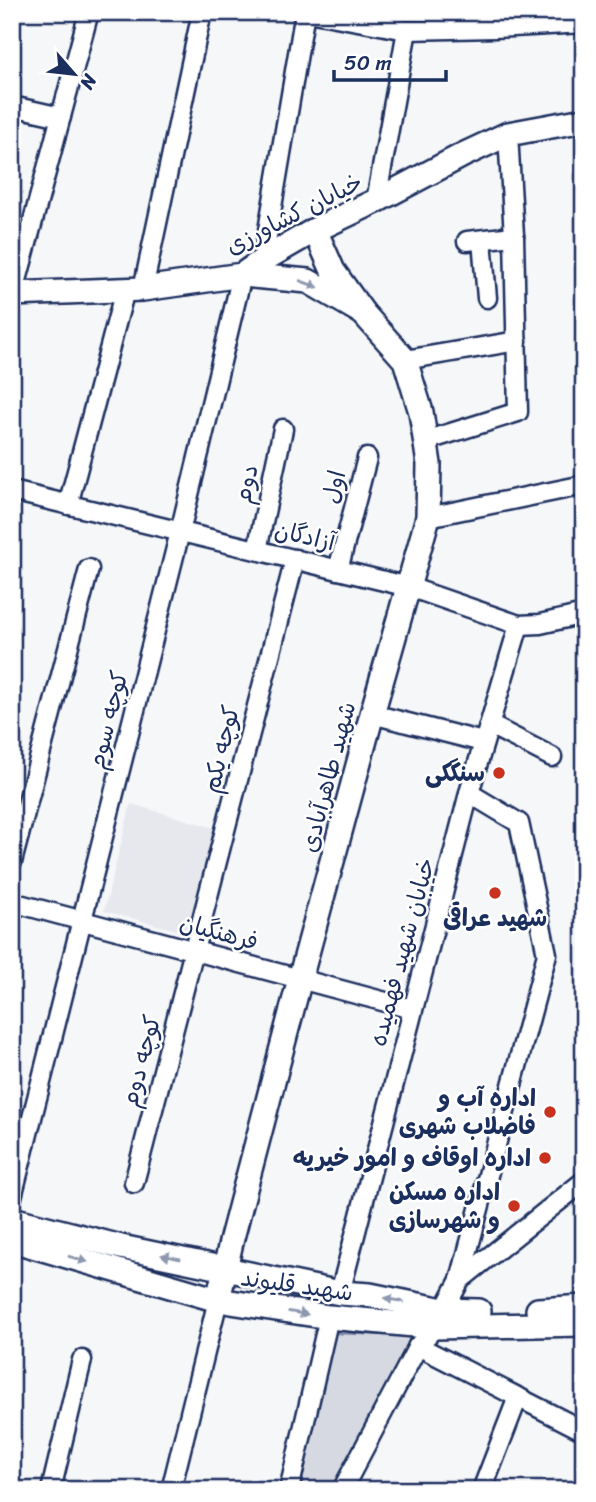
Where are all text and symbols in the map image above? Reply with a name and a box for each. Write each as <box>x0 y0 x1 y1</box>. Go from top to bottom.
north arrow <box>38 38 108 108</box>
scale bar <box>334 38 446 82</box>
text: 50 m <box>344 44 392 82</box>
text: N <box>71 67 107 96</box>
street label: خیابان کشاورزی <box>218 161 370 267</box>
one-way arrow <box>298 279 319 290</box>
street label: دوم <box>221 461 271 507</box>
street label: اول <box>310 466 358 508</box>
street label: آزادگان <box>270 509 341 564</box>
street label: کوچه سوم <box>75 666 141 774</box>
street label: شهید طاهرآبادی <box>288 697 368 857</box>
street label: کوچه یکم <box>190 701 252 797</box>
place label: سنگکی <box>425 752 485 794</box>
marker: سنگکی <box>491 765 507 781</box>
street label: خیابان شهید فهمیده <box>357 853 447 1051</box>
marker: شهید عراقی <box>487 885 503 901</box>
place label: شهید عراقی <box>443 897 547 939</box>
street label: فرهنگیان <box>175 901 263 963</box>
street label: کوچه دوم <box>109 1010 173 1112</box>
place label: اداره آب و فاضلاب شهری <box>399 1077 536 1147</box>
marker: اداره آب و فاضلاب شهری <box>542 1104 558 1120</box>
place label: اداره اوقاف و امور خیریه <box>293 1137 531 1179</box>
marker: اداره اوقاف و امور خیریه <box>537 1150 553 1166</box>
place label: اداره مسکن و شهرسازی <box>389 1171 500 1241</box>
marker: اداره مسکن و شهرسازی <box>506 1198 522 1214</box>
one-way arrow <box>160 1252 182 1263</box>
one-way arrow <box>67 1255 88 1265</box>
street label: شهید قلیوند <box>238 1256 356 1314</box>
one-way arrow <box>383 1294 405 1305</box>
one-way arrow <box>287 1307 309 1318</box>

